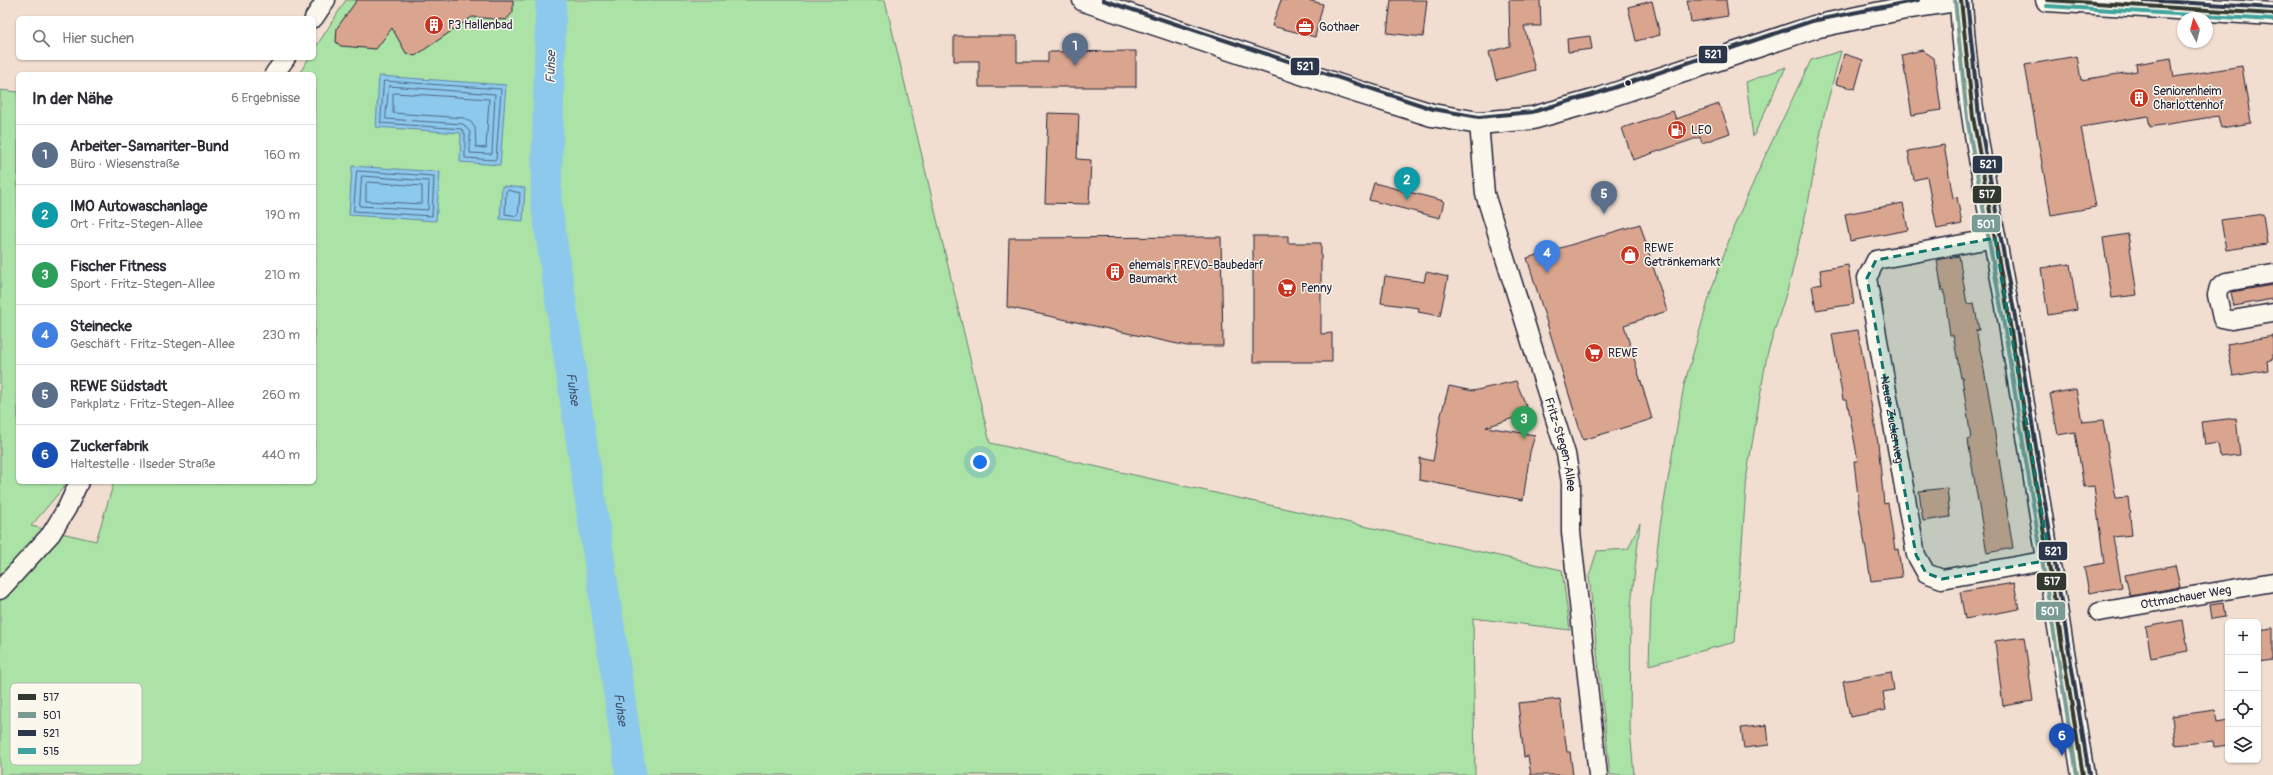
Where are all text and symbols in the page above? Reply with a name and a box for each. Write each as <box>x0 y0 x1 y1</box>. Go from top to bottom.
north arrow <box>2177 12 2213 48</box>
building icon: P3 Hallenbad <box>423 14 445 36</box>
search box <box>16 16 316 60</box>
office icon: Gothaer <box>1294 16 1316 38</box>
place label: P3 Hallenbad <box>448 18 513 33</box>
place label: Gothaer <box>1319 20 1360 35</box>
icon: search <box>30 27 52 49</box>
text: Hier suchen <box>62 29 134 48</box>
pin: 1 <box>1062 33 1088 66</box>
line badge: 521 <box>1698 45 1728 64</box>
text: 521 <box>1705 48 1721 61</box>
water label: Fuhse <box>543 49 559 83</box>
line badge: 521 <box>1290 57 1320 76</box>
text: 521 <box>1297 60 1313 73</box>
unlabelled marker <box>1623 78 1633 88</box>
place label: Seniorenheim Charlottenhof <box>2153 84 2224 113</box>
building icon: Seniorenheim Charlottenhof <box>2128 87 2150 109</box>
text: In der Nähe <box>32 88 113 109</box>
text: 6 Ergebnisse <box>231 90 300 106</box>
fuel station icon: LEO <box>1666 119 1688 141</box>
place label: LEO <box>1691 123 1712 138</box>
text: Arbeiter-Samariter-Bund <box>70 137 229 156</box>
text: 1 <box>42 147 48 163</box>
text: 160 m <box>264 147 300 163</box>
line badge: 521 <box>1972 155 2003 174</box>
text: Büro · Wiesenstraße <box>70 156 179 172</box>
text: 521 <box>1980 158 1996 171</box>
pin: 2 <box>1394 167 1420 200</box>
pin: 5 <box>1591 181 1617 214</box>
line badge: 517 <box>1972 185 2002 204</box>
text: 517 <box>1979 188 1995 201</box>
text: IMO Autowaschanlage <box>70 197 207 216</box>
text: 2 <box>41 207 49 223</box>
text: 190 m <box>265 207 300 223</box>
line badge: 501 <box>1971 214 2001 233</box>
text: Ort · Fritz-Stegen-Allee <box>70 216 203 232</box>
text: 501 <box>1977 218 1995 231</box>
pin: 4 <box>1534 240 1560 273</box>
place label: REWE Getränkemarkt <box>1644 241 1721 270</box>
shop icon: REWE Getränkemarkt <box>1619 244 1641 266</box>
text: Fischer Fitness <box>70 257 166 276</box>
place label: ehemals PREVO-Baubedarf Baumarkt <box>1129 258 1264 287</box>
building icon: ehemals PREVO-Baubedarf Baumarkt <box>1104 261 1126 283</box>
text: 3 <box>41 267 49 283</box>
text: 210 m <box>264 267 300 283</box>
text: Sport · Fritz-Stegen-Allee <box>70 276 215 292</box>
supermarket icon: Penny <box>1276 277 1298 299</box>
place label: Penny <box>1301 281 1332 296</box>
text: Steinecke <box>70 317 132 336</box>
text: 4 <box>41 327 49 343</box>
text: 230 m <box>263 327 300 343</box>
text: Geschäft · Fritz-Stegen-Allee <box>70 336 235 352</box>
supermarket icon: REWE <box>1583 342 1605 364</box>
place label: REWE <box>1608 346 1638 361</box>
water label: Fuhse <box>562 372 583 408</box>
street label: Neuer Zuckerweg <box>1876 375 1907 465</box>
text: REWE Südstadt <box>70 377 167 396</box>
text: 5 <box>41 387 49 403</box>
text: 260 m <box>262 387 300 403</box>
text: Parkplatz · Fritz-Stegen-Allee <box>70 396 234 412</box>
street label: Fritz-Stegen-Allee <box>1541 396 1578 491</box>
pin: 3 <box>1511 406 1537 439</box>
text: Zuckerfabrik <box>70 437 149 456</box>
text: 6 <box>41 447 49 463</box>
text: 440 m <box>262 447 300 463</box>
your location <box>970 452 990 472</box>
text: Haltestelle · Ilseder Straße <box>70 456 215 472</box>
line badge: 521 <box>2038 541 2068 561</box>
text: 521 <box>2045 545 2061 558</box>
line badge: 517 <box>2036 572 2067 591</box>
text: 517 <box>2044 575 2060 588</box>
street label: Ottmachauer Weg <box>2139 582 2232 613</box>
line badge: 501 <box>2035 601 2066 621</box>
text: 501 <box>2041 605 2059 618</box>
map controls <box>2225 619 2261 763</box>
button: + <box>2225 619 2261 655</box>
button: − <box>2225 655 2261 691</box>
legend <box>10 683 142 765</box>
text: 517 <box>43 691 59 704</box>
button: locate <box>2225 691 2261 727</box>
water label: Fuhse <box>610 692 631 728</box>
text: 501 <box>43 709 61 722</box>
pin: 6 <box>2049 723 2075 756</box>
text: 521 <box>43 727 59 740</box>
button: layers <box>2225 727 2261 763</box>
text: 515 <box>43 745 59 758</box>

